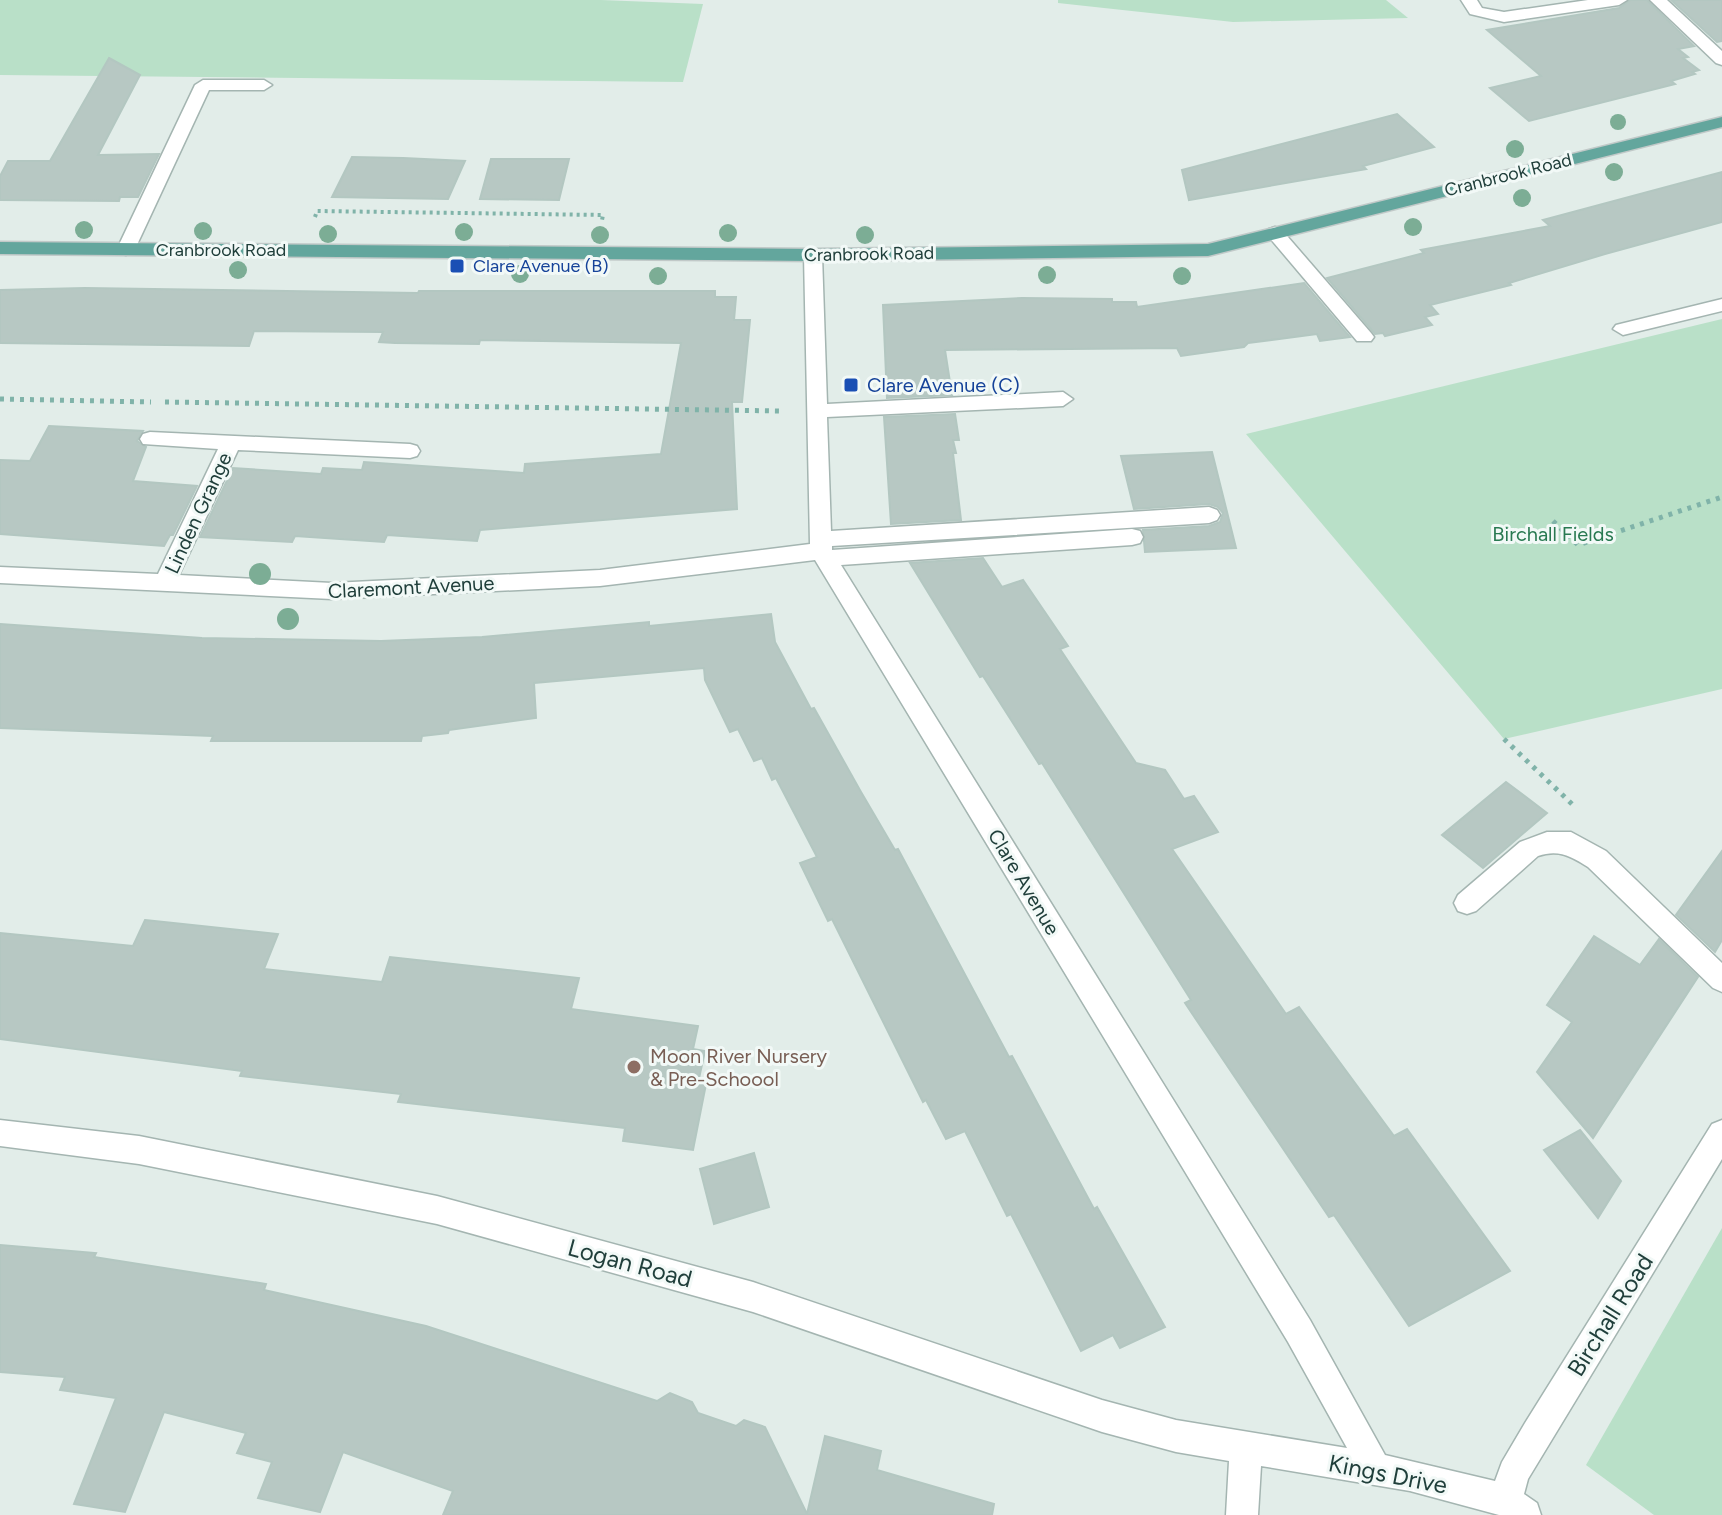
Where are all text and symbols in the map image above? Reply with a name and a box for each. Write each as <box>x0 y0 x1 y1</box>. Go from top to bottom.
street label: Cranbrook Road <box>1442 149 1574 201</box>
street label: Cranbrook Road <box>156 239 286 261</box>
street label: Cranbrook Road <box>804 242 934 266</box>
place label: Clare Avenue (B) <box>473 255 608 277</box>
marker: Clare Avenue (B) <box>448 257 466 275</box>
place label: Clare Avenue (C) <box>867 373 1020 397</box>
marker: Clare Avenue (C) <box>842 376 860 394</box>
street label: Linden Grange <box>159 449 237 577</box>
park label: Birchall Fields <box>1492 522 1614 546</box>
street label: Claremont Avenue <box>327 571 495 603</box>
street label: Clare Avenue <box>983 825 1065 939</box>
place label: Moon River Nursery & Pre-Schoool <box>650 1044 828 1091</box>
marker: Moon River Nursery & Pre-Schoool <box>625 1058 643 1076</box>
street label: Logan Road <box>565 1233 695 1293</box>
street label: Birchall Road <box>1561 1249 1659 1381</box>
street label: Kings Drive <box>1326 1448 1450 1500</box>

